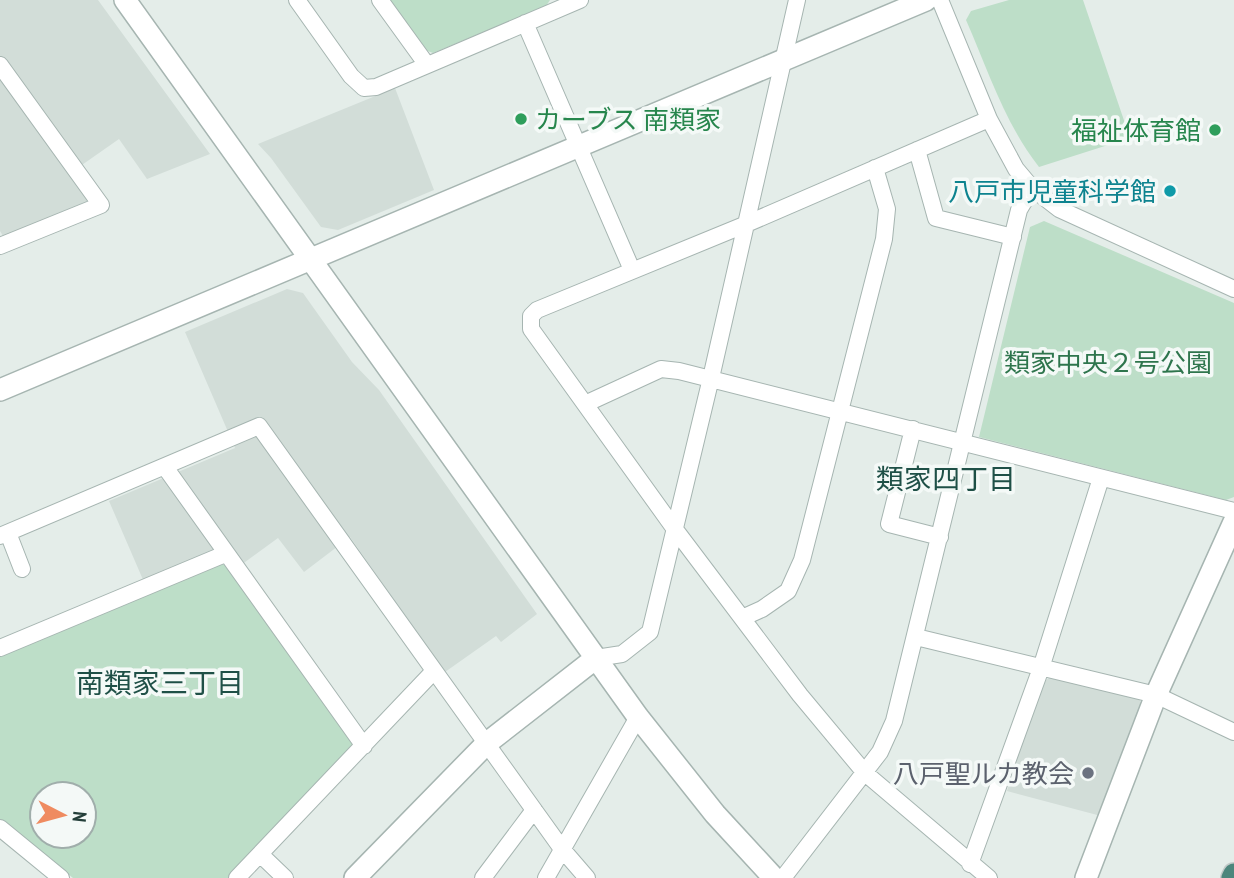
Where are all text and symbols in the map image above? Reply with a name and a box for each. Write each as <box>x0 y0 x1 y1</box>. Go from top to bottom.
place label: カーブス 南類家 <box>535 103 721 136</box>
marker: カーブス 南類家 <box>513 111 529 127</box>
place label: 福祉体育館 <box>1071 114 1201 147</box>
marker: 福祉体育館 <box>1207 122 1223 138</box>
place label: 八戸市児童科学館 <box>948 175 1156 208</box>
marker: 八戸市児童科学館 <box>1162 183 1178 199</box>
park label: 類家中央２号公園 <box>1004 346 1212 379</box>
district label: 類家四丁目 <box>876 460 1016 497</box>
district label: 南類家三丁目 <box>76 664 244 701</box>
place label: 八戸聖ルカ教会 <box>893 757 1074 790</box>
marker: 八戸聖ルカ教会 <box>1080 765 1096 781</box>
north arrow <box>28 780 98 850</box>
text: N <box>67 810 92 823</box>

